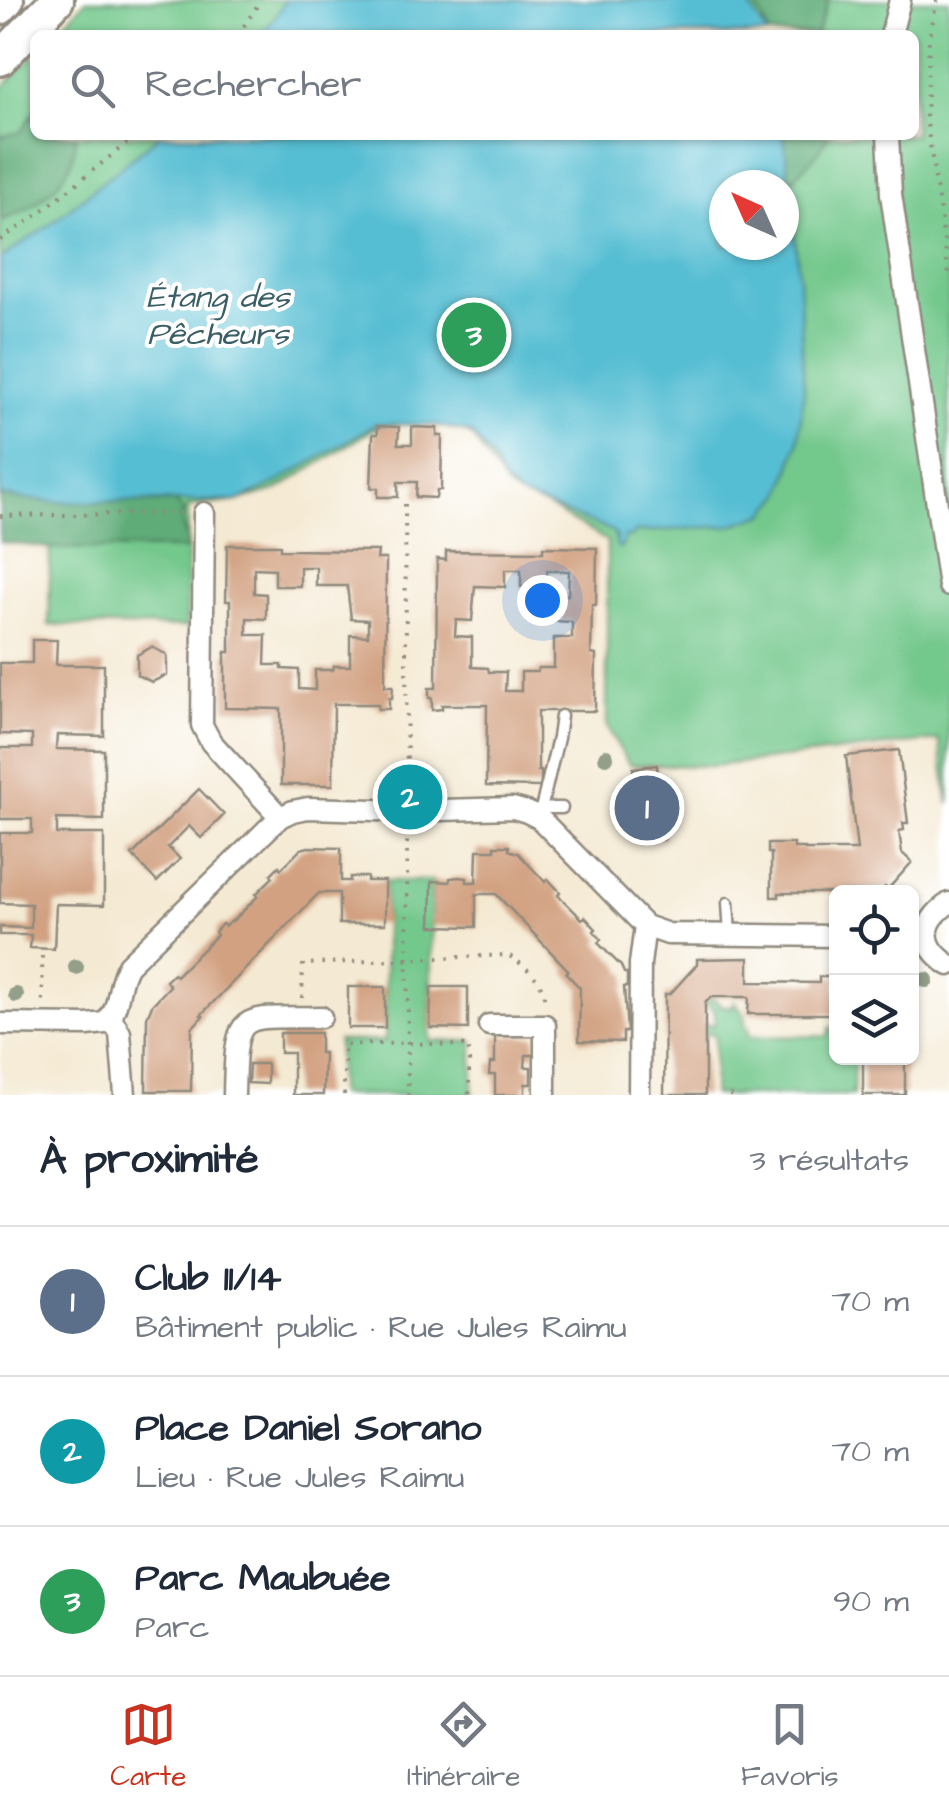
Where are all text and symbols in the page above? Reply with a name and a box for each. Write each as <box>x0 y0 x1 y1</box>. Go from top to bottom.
search box <box>30 30 919 140</box>
icon: search <box>65 58 120 113</box>
text: Rechercher <box>145 59 361 111</box>
north arrow <box>709 170 799 260</box>
water label: Étang des Pêcheurs <box>146 275 292 357</box>
pin: 3 <box>442 298 506 372</box>
your location <box>517 575 568 626</box>
pin: 2 <box>378 760 442 834</box>
pin: 1 <box>614 770 680 846</box>
map controls <box>829 885 919 1065</box>
button: locate <box>829 885 919 975</box>
button: layers <box>829 975 919 1065</box>
text: À proximité <box>40 1131 259 1189</box>
text: 3 résultats <box>749 1138 909 1183</box>
text: Club 11/14 <box>135 1253 281 1305</box>
text: 1 <box>70 1279 75 1324</box>
text: 70 m <box>831 1279 909 1324</box>
text: Bâtiment public · Rue Jules Raimu <box>135 1305 627 1350</box>
text: Place Daniel Sorano <box>135 1403 481 1455</box>
text: 2 <box>63 1429 82 1474</box>
text: 70 m <box>831 1429 909 1474</box>
text: Lieu · Rue Jules Raimu <box>135 1455 464 1500</box>
text: Parc Maubuée <box>135 1553 391 1605</box>
text: 3 <box>64 1579 81 1624</box>
text: 90 m <box>833 1579 909 1624</box>
text: Parc <box>135 1605 210 1650</box>
tab: Carte <box>110 1697 186 1796</box>
tab: Itinéraire <box>407 1697 520 1796</box>
tab: Favoris <box>741 1697 839 1796</box>

